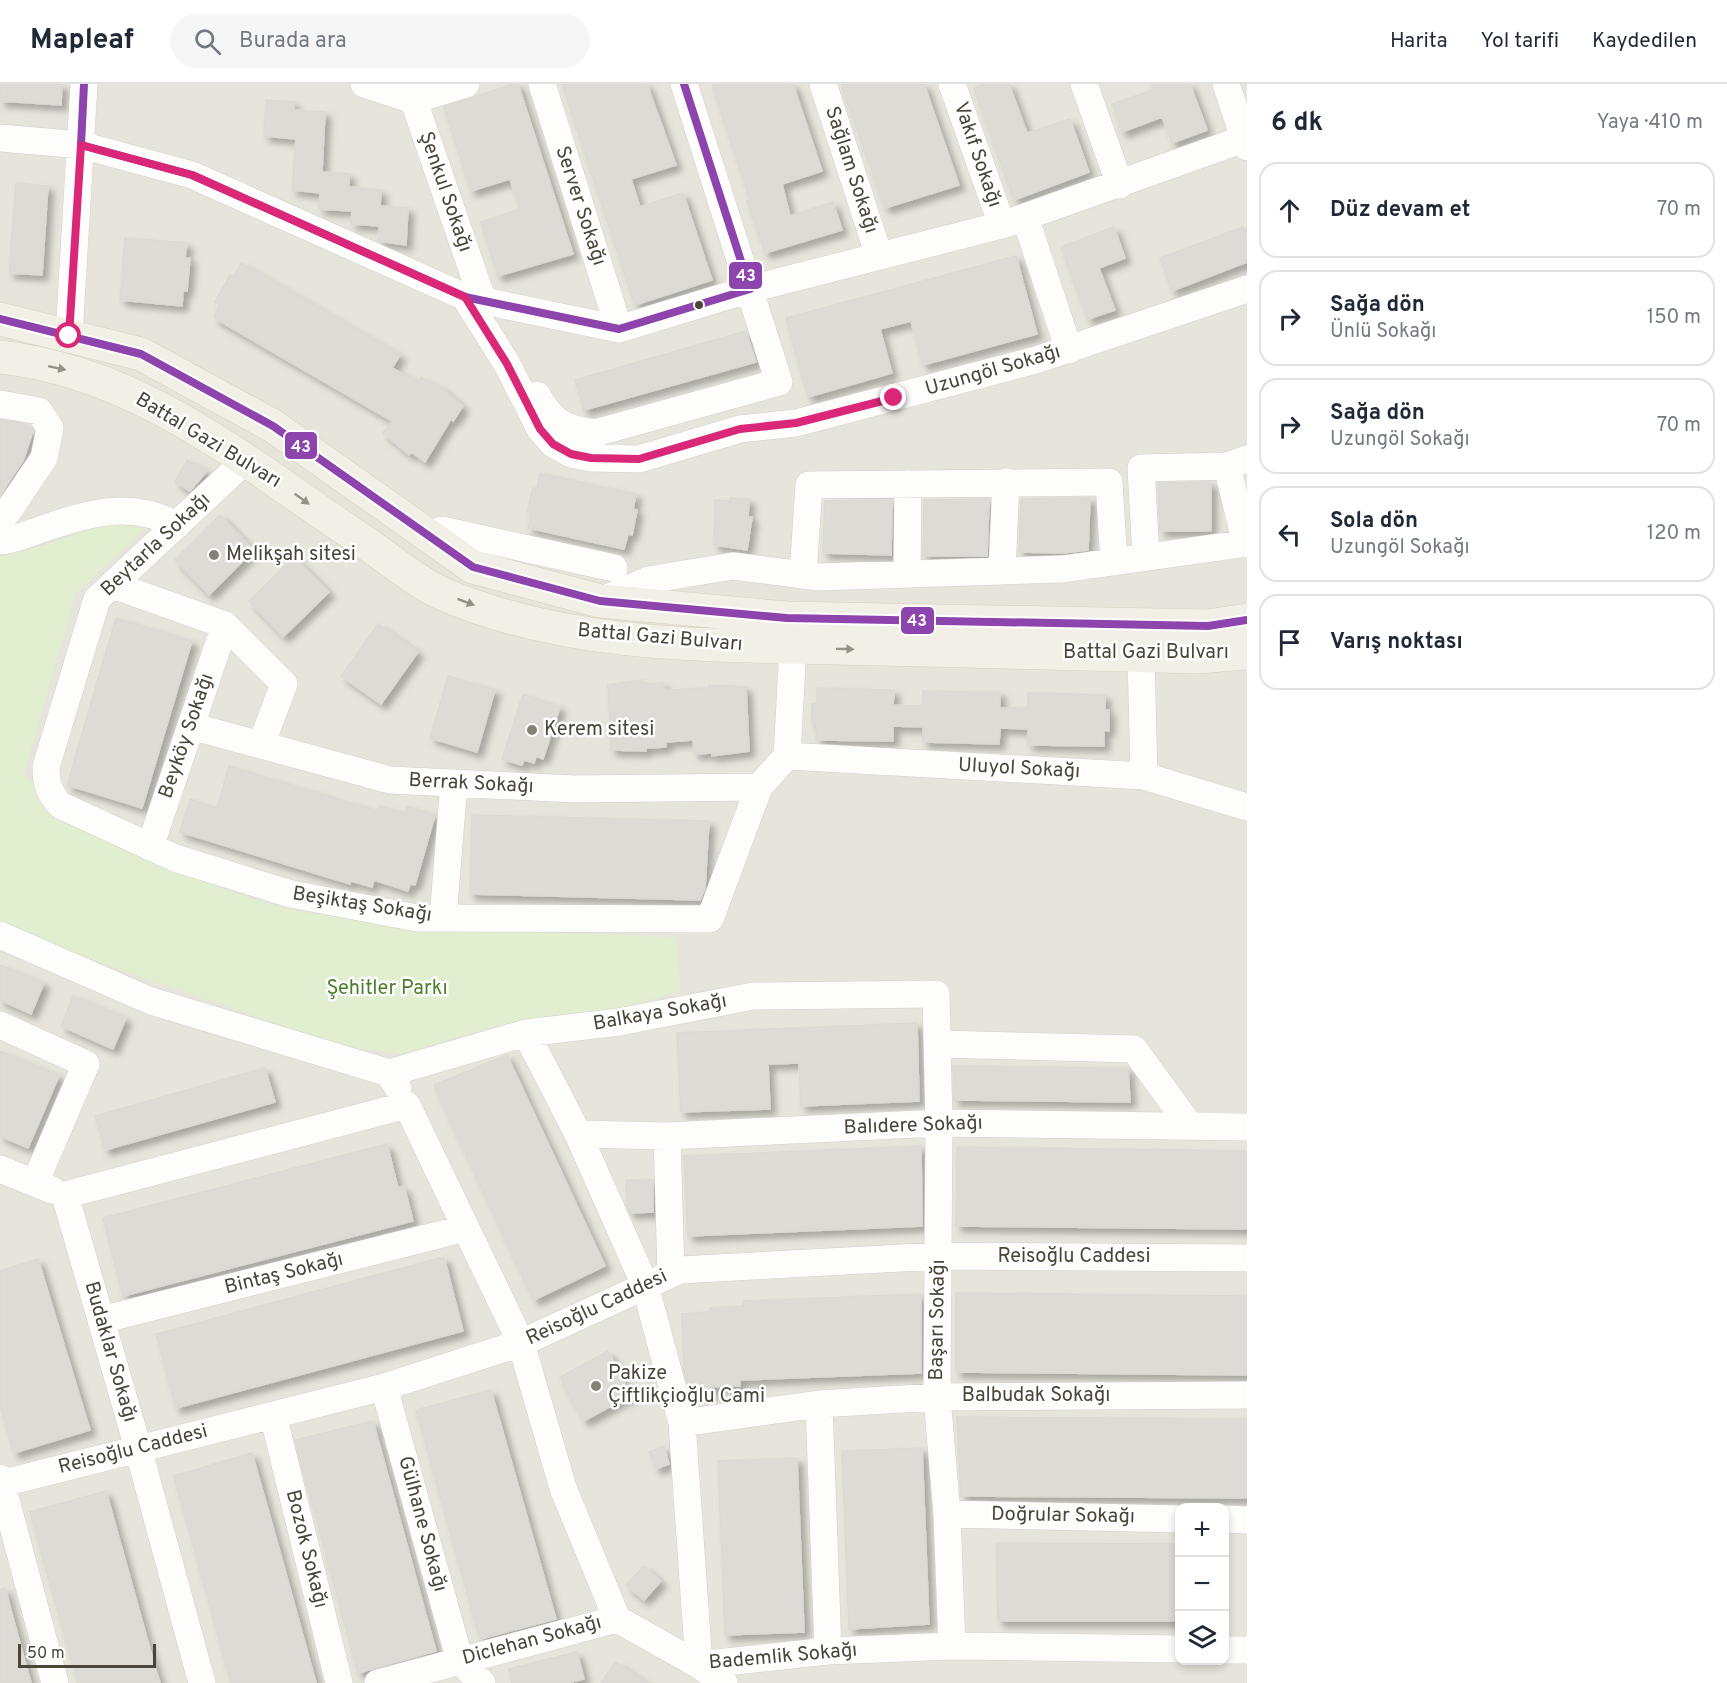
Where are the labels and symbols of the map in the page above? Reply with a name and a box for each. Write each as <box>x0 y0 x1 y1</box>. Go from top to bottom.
street label: Vakıf Sokağı <box>947 99 1007 211</box>
street label: Sağlam Sokağı <box>818 103 884 237</box>
street label: Şenkul Sokağı <box>412 128 478 256</box>
street label: Server Sokağı <box>548 143 612 269</box>
line badge: 43 <box>728 261 763 290</box>
text: 43 <box>736 267 756 287</box>
unlabelled marker <box>693 299 705 311</box>
route start <box>55 322 81 348</box>
street label: Uzungöl Sokağı <box>922 339 1064 403</box>
one-way arrow <box>48 364 67 374</box>
route end <box>880 384 906 410</box>
street label: Battal Gazi Bulvarı <box>130 387 286 495</box>
line badge: 43 <box>284 431 318 460</box>
text: 43 <box>291 438 311 458</box>
street label: Beytarla Sokağı <box>96 487 216 603</box>
one-way arrow <box>294 492 309 504</box>
place label: Melikşah sitesi <box>226 542 356 568</box>
marker: Melikşah sitesi <box>207 548 221 562</box>
one-way arrow <box>457 598 475 608</box>
line badge: 43 <box>900 606 935 635</box>
text: 43 <box>907 612 927 632</box>
street label: Battal Gazi Bulvarı <box>576 618 744 658</box>
street label: Battal Gazi Bulvarı <box>1063 640 1229 666</box>
one-way arrow <box>836 644 855 653</box>
street label: Beyköy Sokağı <box>153 670 221 802</box>
place label: Kerem sitesi <box>544 717 654 743</box>
marker: Kerem sitesi <box>525 723 539 737</box>
street label: Uluyol Sokağı <box>957 753 1081 785</box>
street label: Berrak Sokağı <box>408 768 534 800</box>
street label: Beşiktaş Sokağı <box>290 881 434 929</box>
park label: Şehitler Parkı <box>326 976 448 1002</box>
street label: Balkaya Sokağı <box>591 988 729 1038</box>
street label: Balıdere Sokağı <box>843 1111 983 1141</box>
street label: Reisoğlu Caddesi <box>997 1244 1151 1270</box>
street label: Bintaş Sokağı <box>222 1247 346 1301</box>
street label: Başarı Sokağı <box>924 1259 952 1381</box>
street label: Reisoğlu Caddesi <box>522 1264 672 1352</box>
street label: Budaklar Sokağı <box>77 1279 143 1425</box>
place label: Pakize Çiftlikçioğlu Cami <box>608 1361 765 1410</box>
marker: Pakize Çiftlikçioğlu Cami <box>589 1379 603 1393</box>
street label: Balbudak Sokağı <box>962 1383 1110 1409</box>
street label: Reisoğlu Caddesi <box>56 1419 210 1481</box>
street label: Gülhane Sokağı <box>391 1453 453 1595</box>
street label: Bozok Sokağı <box>279 1487 333 1611</box>
street label: Doğrular Sokağı <box>991 1502 1135 1530</box>
street label: Diclehan Sokağı <box>460 1610 604 1672</box>
street label: Bademlik Sokağı <box>708 1638 858 1676</box>
scale bar <box>18 1641 156 1668</box>

